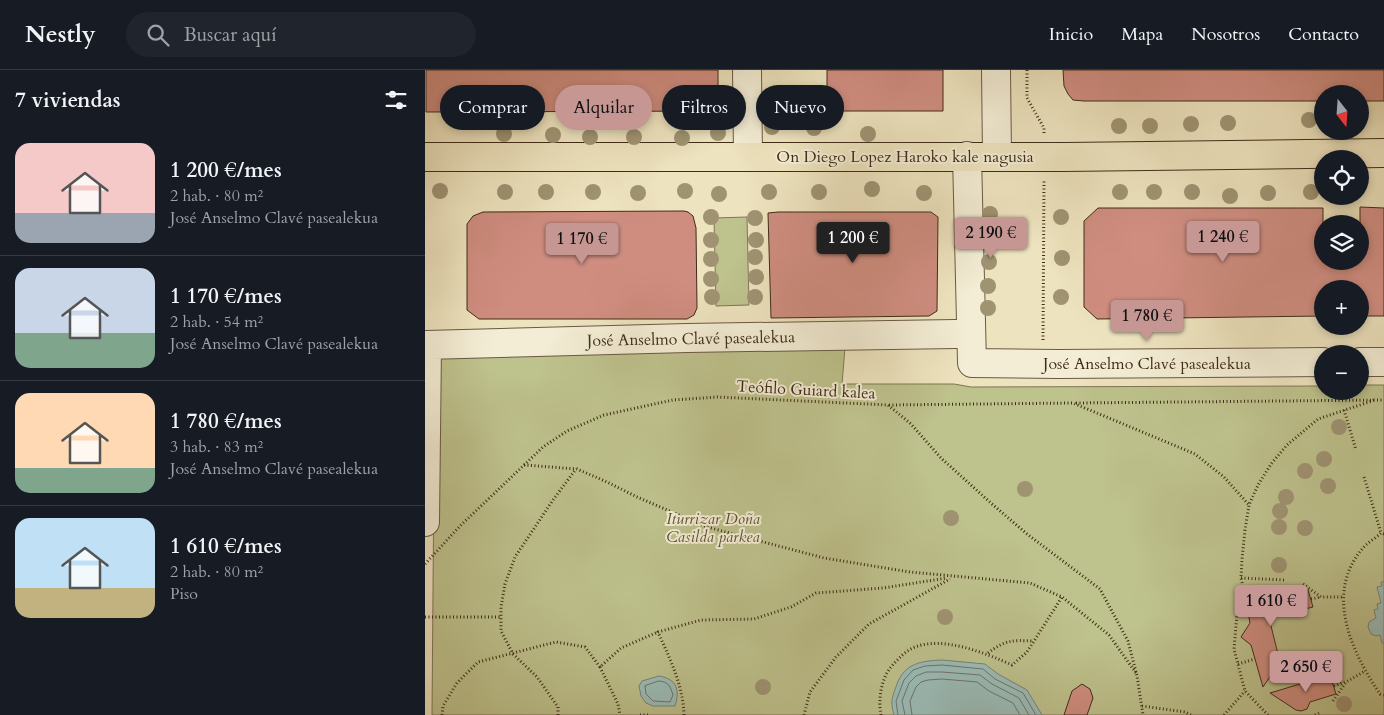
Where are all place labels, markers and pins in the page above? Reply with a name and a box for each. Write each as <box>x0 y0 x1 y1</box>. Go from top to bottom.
pin: 2 190 € <box>945 216 1037 259</box>
pin: 1 240 € <box>1177 220 1269 263</box>
pin: 1 170 € <box>536 222 628 265</box>
pin: 1 200 € <box>807 222 899 264</box>
pin: 1 780 € <box>1101 300 1193 342</box>
pin: 1 610 € <box>1225 584 1317 627</box>
pin: 2 650 € <box>1260 650 1352 693</box>

